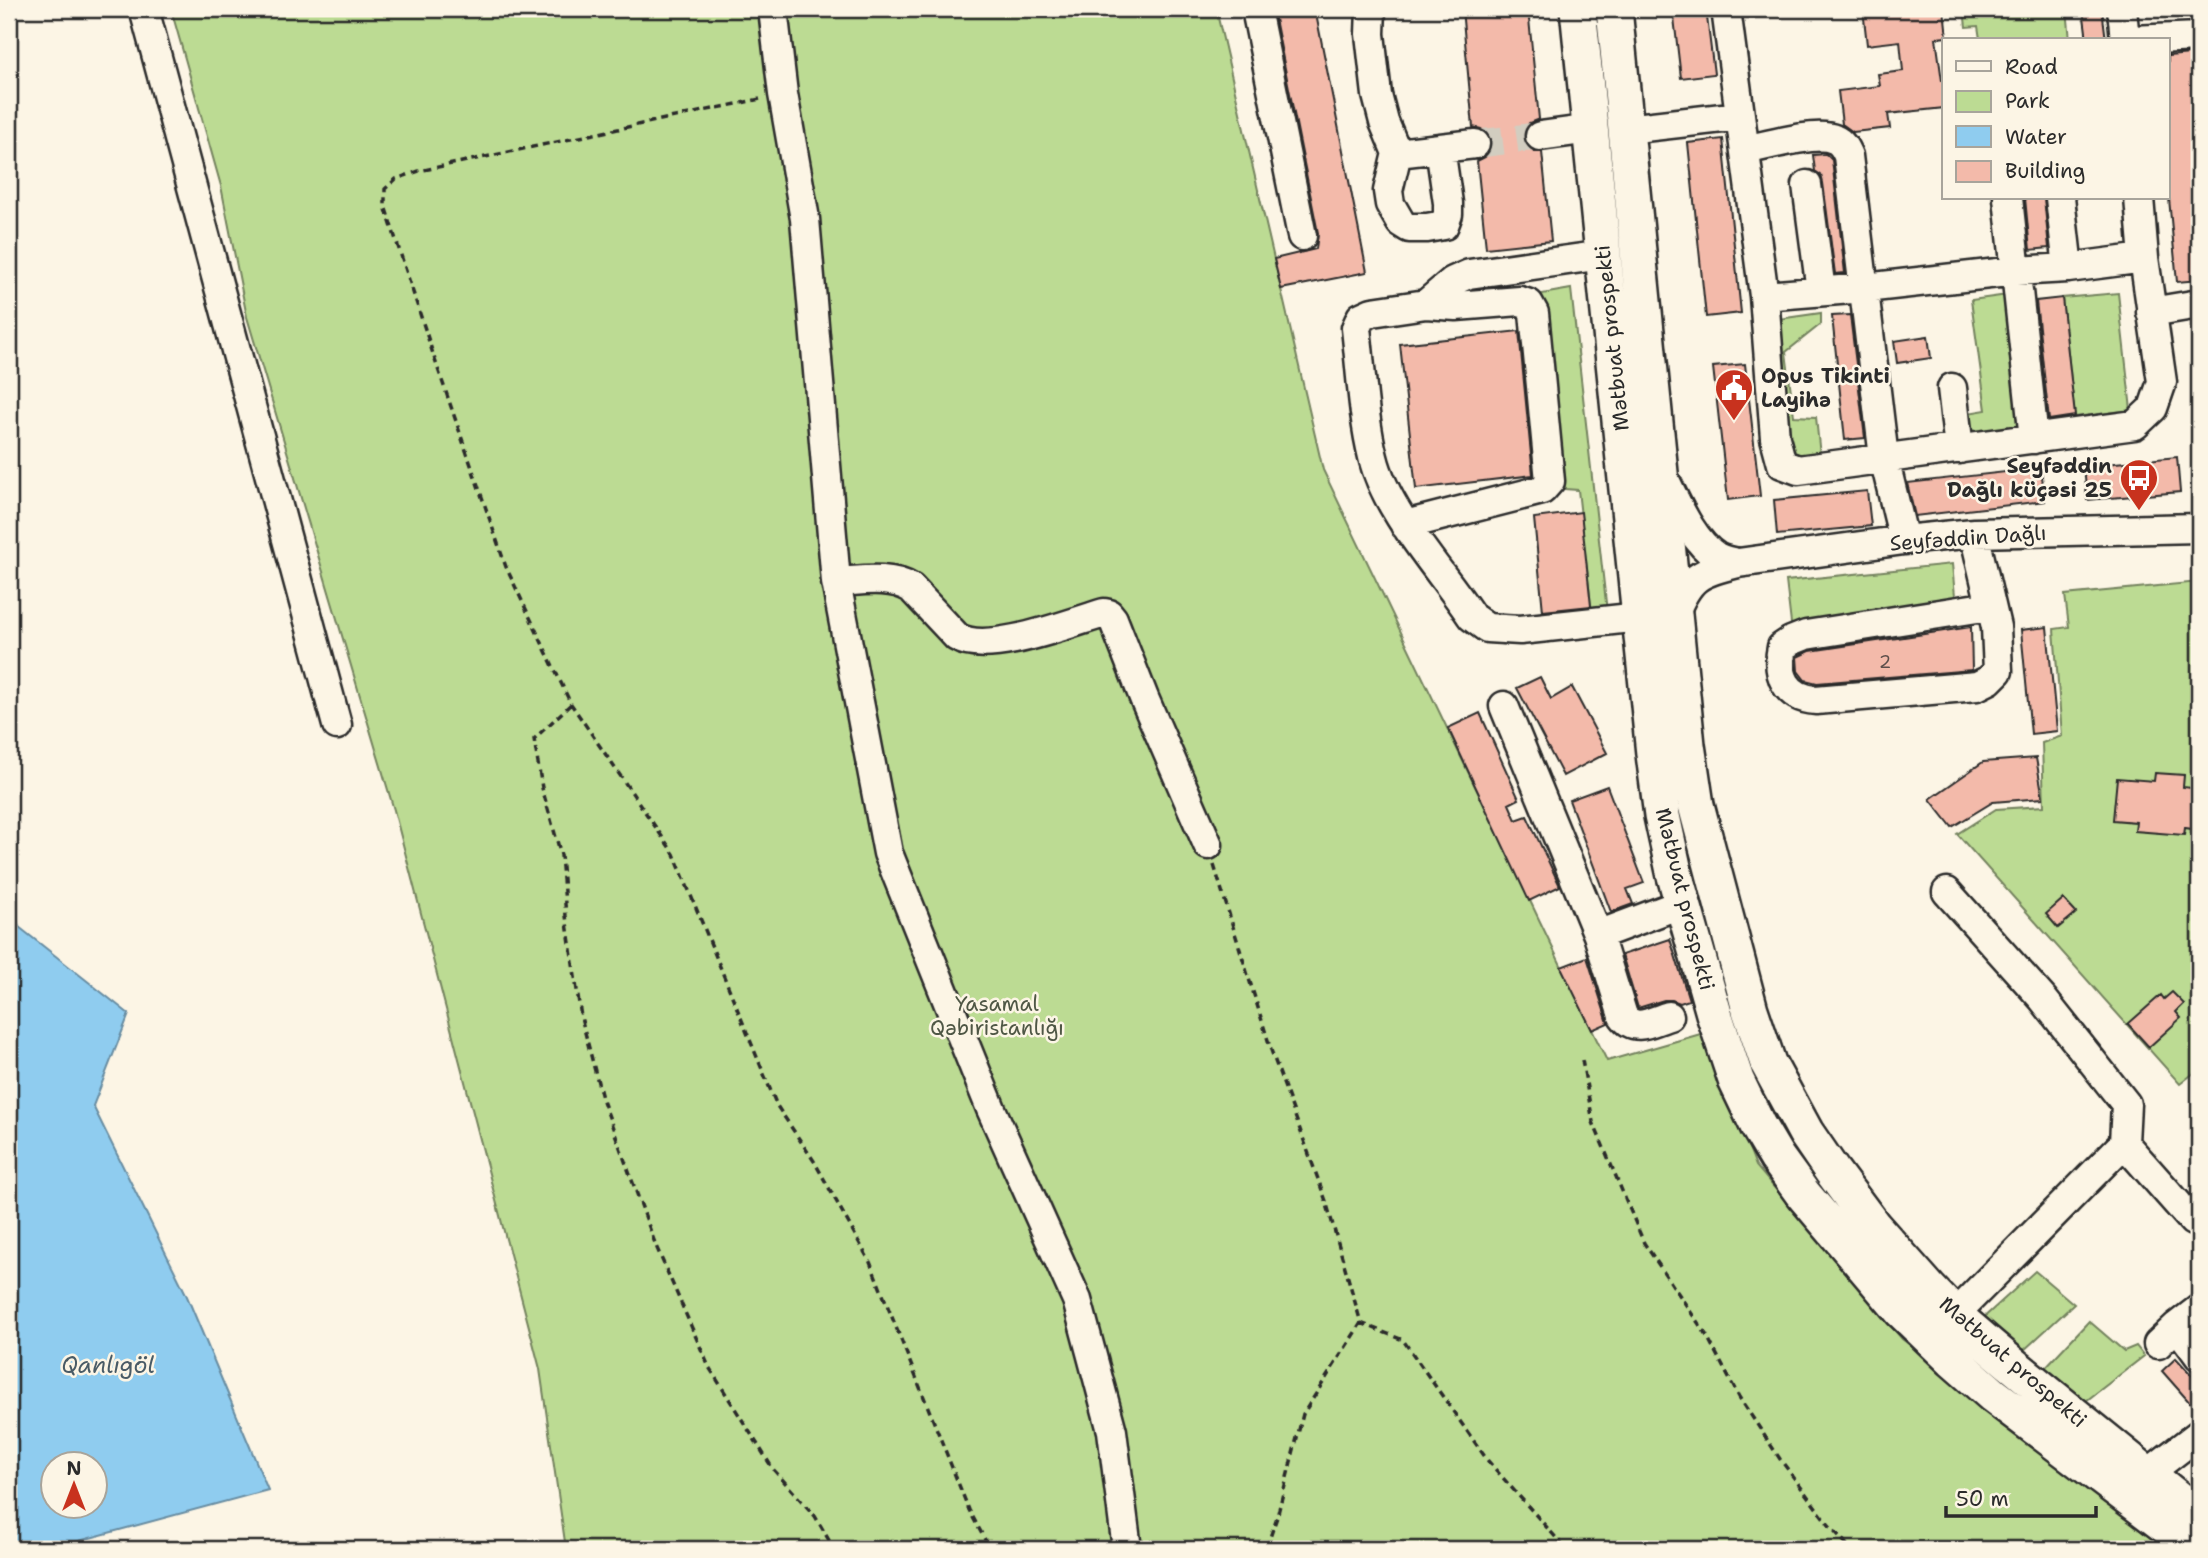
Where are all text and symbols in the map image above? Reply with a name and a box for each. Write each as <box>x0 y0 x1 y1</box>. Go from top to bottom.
legend <box>1942 38 2170 200</box>
text: Road <box>2005 53 2058 81</box>
text: Park <box>2005 87 2050 115</box>
text: Water <box>2005 123 2067 151</box>
text: Building <box>2005 157 2085 185</box>
street label: Mətbuat prospekti <box>1588 244 1636 432</box>
place label: Opus Tikinti Layihə <box>1761 362 1890 414</box>
public building icon: Opus Tikinti Layihə <box>1713 367 1755 422</box>
place label: Seyfəddin Dağlı küçəsi 25 <box>1947 452 2112 504</box>
bus stop icon: Seyfəddin Dağlı küçəsi 25 <box>2118 457 2160 512</box>
street label: Seyfəddin Dağlı <box>1889 519 2047 557</box>
house number: 2 <box>1879 650 1891 674</box>
street label: Mətbuat prospekti <box>1649 805 1721 993</box>
park label: Yasamal Qəbiristanlığı <box>930 990 1064 1042</box>
street label: Mətbuat prospekti <box>1933 1290 2093 1434</box>
water label: Qanlıgöl <box>61 1350 155 1380</box>
north arrow <box>38 1450 108 1520</box>
text: N <box>66 1456 82 1481</box>
scale bar <box>1946 1474 2096 1518</box>
text: 50 m <box>1956 1485 2009 1513</box>

